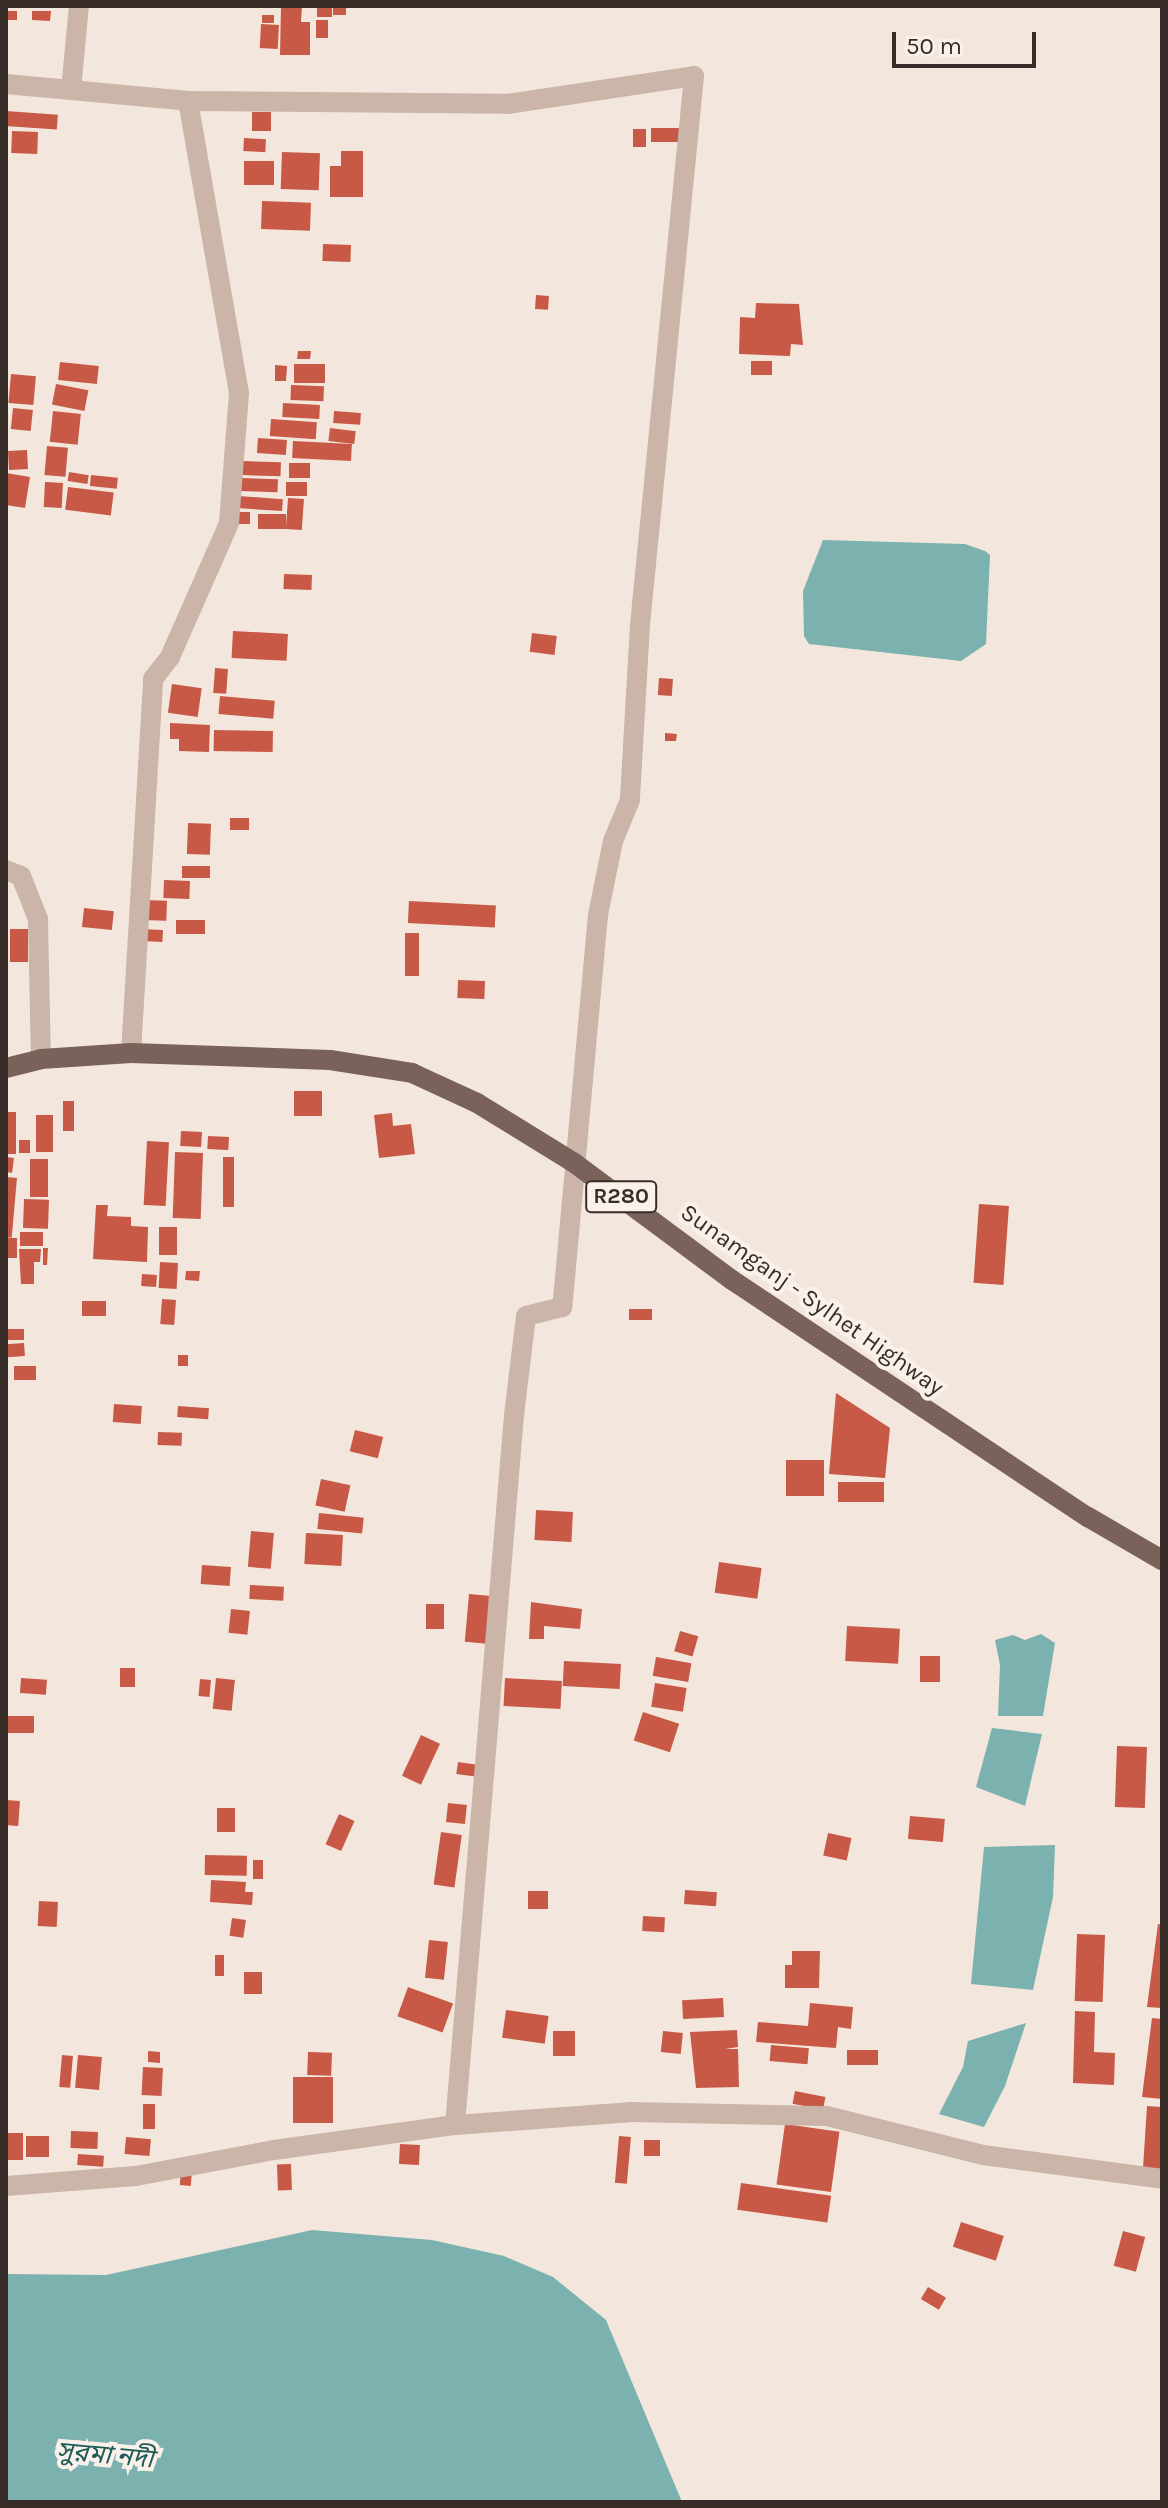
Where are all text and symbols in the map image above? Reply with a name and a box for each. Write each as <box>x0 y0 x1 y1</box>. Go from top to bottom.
scale bar <box>896 16 1040 66</box>
text: 50 m <box>906 32 962 60</box>
road number: R280 <box>585 1179 657 1215</box>
street label: Sunamganj - Sylhet Highway <box>675 1198 949 1402</box>
water label: সুরমা নদী <box>55 2435 155 2475</box>

